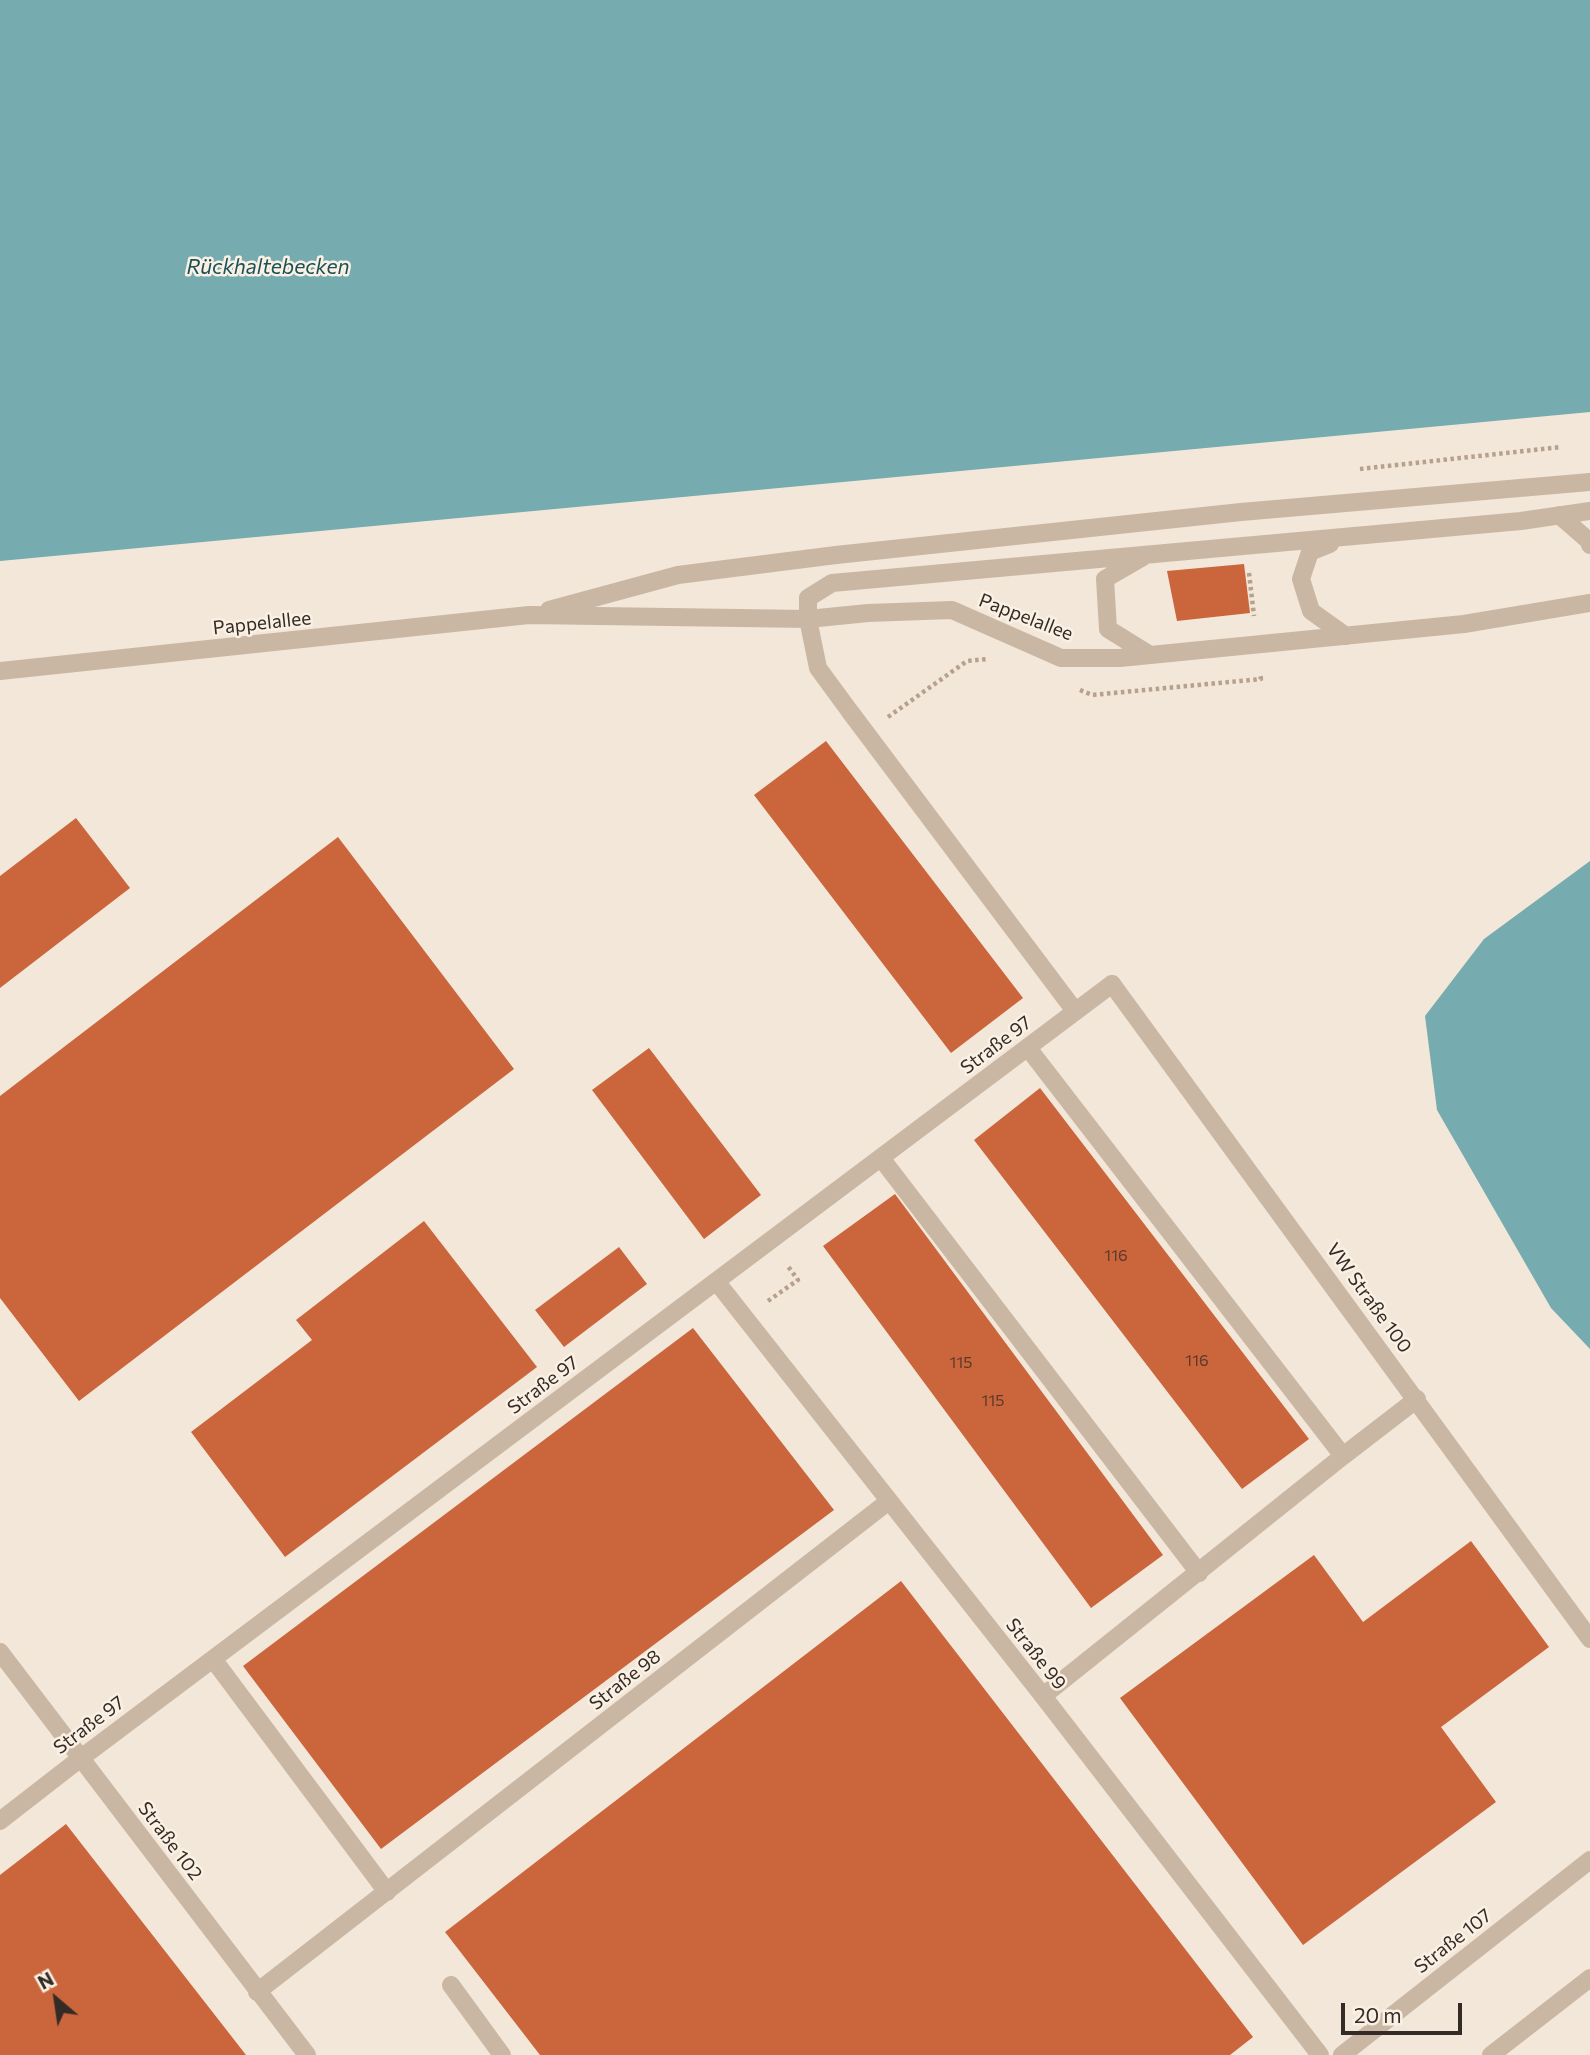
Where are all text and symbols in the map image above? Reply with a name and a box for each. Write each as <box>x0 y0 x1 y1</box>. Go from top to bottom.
water label: Rückhaltebecken <box>186 254 350 280</box>
street label: Pappelallee <box>976 589 1076 645</box>
street label: Pappelallee <box>212 606 312 640</box>
street label: Straße 97 <box>956 1011 1036 1079</box>
street label: VW Straße 100 <box>1322 1239 1416 1357</box>
house number: 116 <box>1104 1246 1128 1266</box>
street label: Straße 97 <box>503 1351 583 1419</box>
house number: 116 <box>1185 1351 1209 1371</box>
house number: 115 <box>950 1353 972 1373</box>
house number: 115 <box>982 1391 1004 1411</box>
street label: Straße 99 <box>1001 1614 1071 1694</box>
street label: Straße 98 <box>585 1645 665 1715</box>
street label: Straße 97 <box>49 1691 129 1759</box>
street label: Straße 102 <box>133 1797 207 1885</box>
street label: Straße 107 <box>1410 1904 1496 1978</box>
north arrow <box>21 1964 91 2034</box>
text: N <box>34 1967 57 1994</box>
scale bar <box>1345 1988 1466 2032</box>
text: 20 m <box>1354 2002 1402 2027</box>

